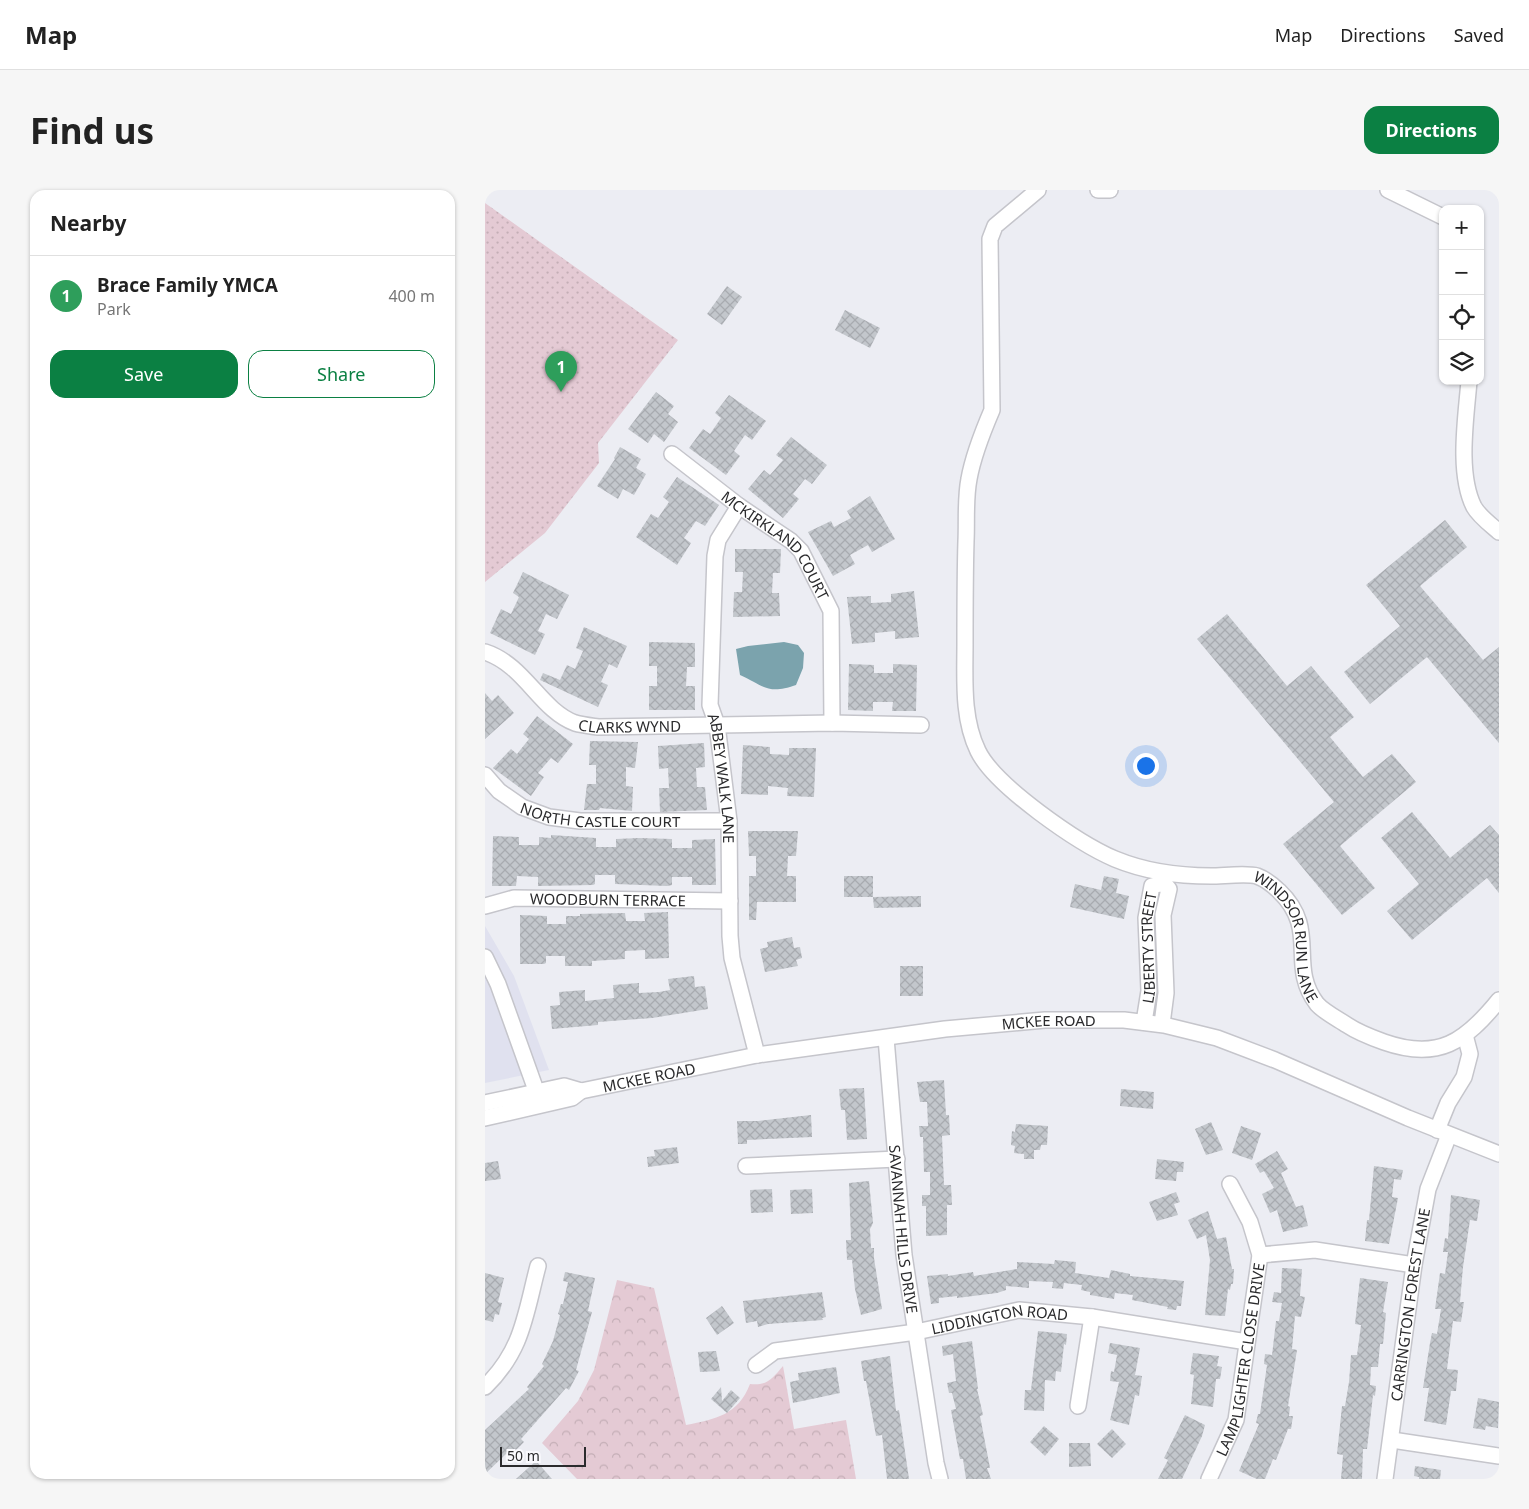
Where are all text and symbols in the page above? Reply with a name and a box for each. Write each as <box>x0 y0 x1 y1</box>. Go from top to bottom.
text: Map <box>25 18 77 51</box>
text: Map <box>1275 23 1312 47</box>
text: Directions <box>1340 23 1426 47</box>
text: Saved <box>1454 23 1504 47</box>
button: Directions <box>1364 106 1499 154</box>
text: Find us <box>30 107 154 154</box>
map controls <box>1439 205 1484 385</box>
button: + <box>1439 205 1484 250</box>
text: Nearby <box>50 209 126 237</box>
button: − <box>1439 250 1484 295</box>
text: Brace Family YMCA <box>97 272 278 298</box>
text: 1 <box>61 285 71 307</box>
text: 400 m <box>388 285 435 307</box>
button: locate <box>1439 295 1484 340</box>
text: Park <box>97 298 131 320</box>
button: layers <box>1439 340 1484 385</box>
button: Save <box>50 350 238 398</box>
button: Share <box>248 350 435 398</box>
pin: 1 <box>545 351 577 392</box>
street label: MCKIRKLAND COURT <box>717 486 834 604</box>
street label: ABBEY WALK LANE <box>704 710 739 843</box>
street label: CLARKS WYND <box>577 714 681 737</box>
your location <box>1133 753 1159 779</box>
street label: NORTH CASTLE COURT <box>518 797 681 832</box>
street label: WINDSOR RUN LANE <box>1251 866 1323 1006</box>
street label: WOODBURN TERRACE <box>530 888 686 910</box>
street label: LIBERTY STREET <box>1136 889 1161 1005</box>
street label: MCKEE ROAD <box>1001 1010 1096 1034</box>
street label: MCKEE ROAD <box>601 1058 697 1096</box>
street label: SAVANNAH HILLS DRIVE <box>885 1144 923 1315</box>
street label: CARRINGTON FOREST LANE <box>1386 1207 1434 1403</box>
street label: LAMPLIGHTER CLOSE DRIVE <box>1211 1262 1269 1459</box>
street label: LIDDINGTON ROAD <box>929 1299 1069 1338</box>
scale bar <box>500 1444 586 1467</box>
text: 50 m <box>507 1446 540 1465</box>

